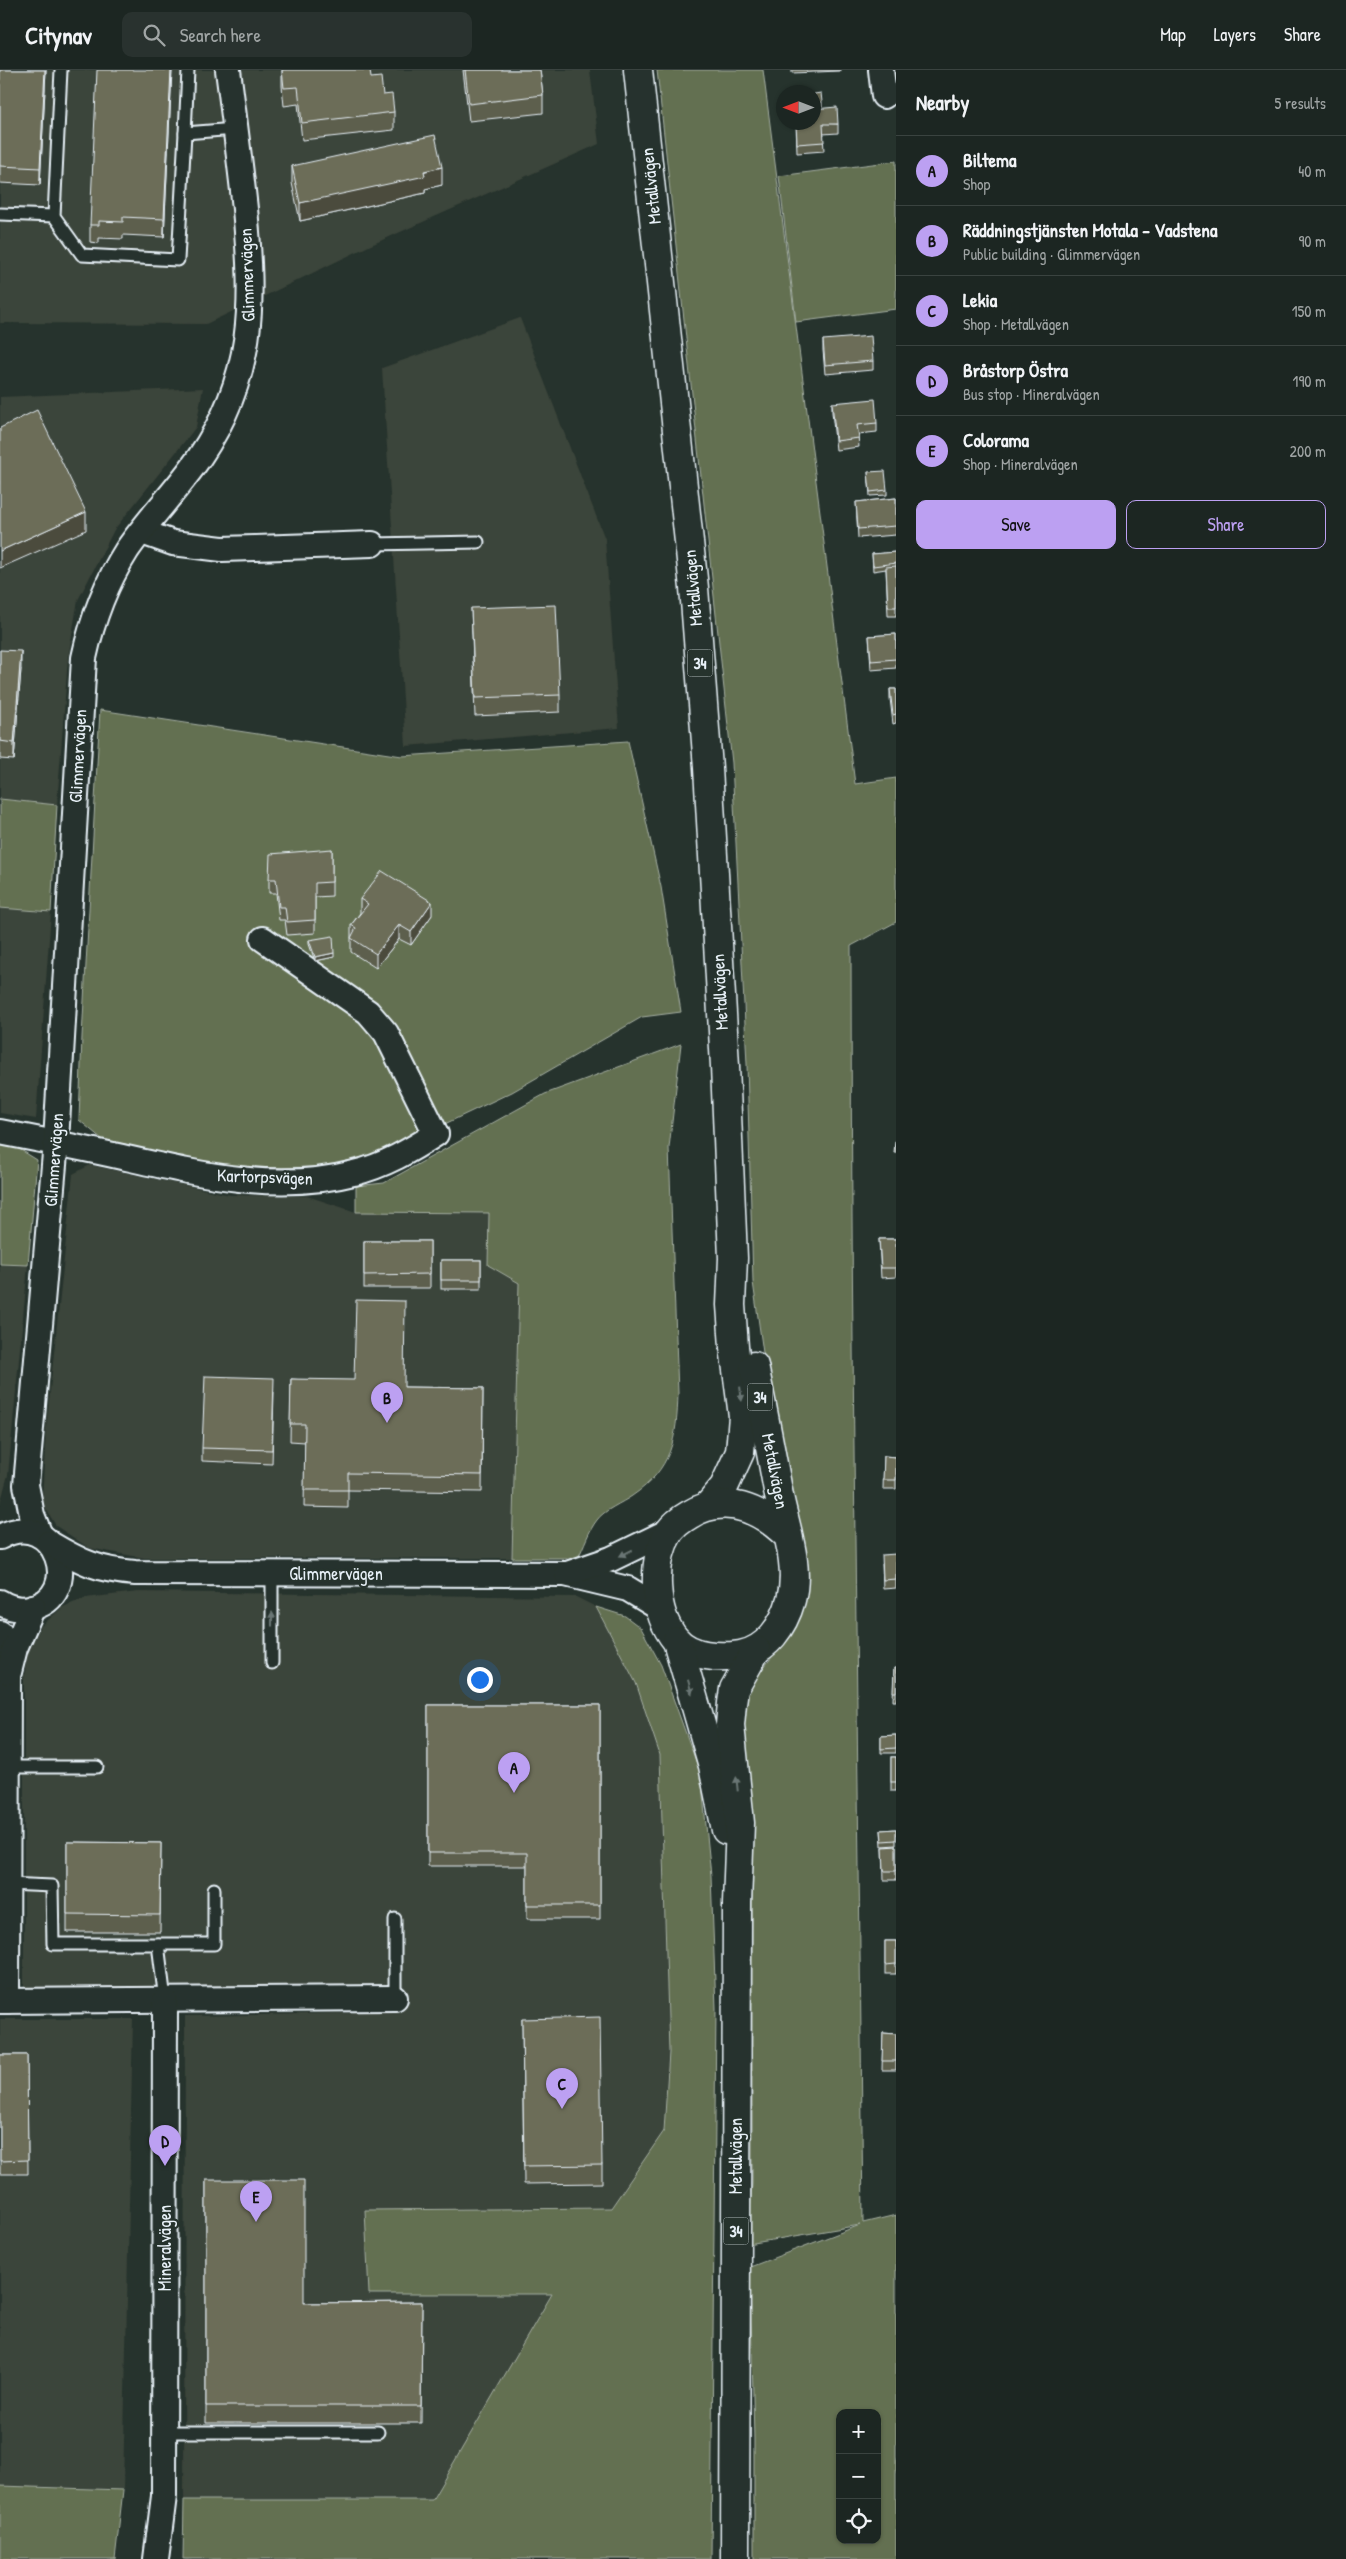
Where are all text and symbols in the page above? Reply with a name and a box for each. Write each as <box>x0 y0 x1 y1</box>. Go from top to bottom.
search box <box>122 12 472 57</box>
text: Citynav <box>25 19 92 51</box>
icon: search <box>140 21 168 49</box>
text: Search here <box>180 22 261 48</box>
text: Map <box>1160 22 1186 47</box>
text: Layers <box>1214 22 1256 47</box>
text: Share <box>1284 22 1321 47</box>
north arrow <box>776 85 821 130</box>
text: Nearby <box>916 88 969 117</box>
text: 5 results <box>1275 92 1326 114</box>
street label: Metallvägen <box>634 147 667 225</box>
text: Biltema <box>963 147 1016 173</box>
text: A <box>928 160 936 182</box>
text: 40 m <box>1298 160 1326 182</box>
text: Shop <box>963 173 990 195</box>
text: Räddningstjänsten Motala - Vadstena <box>963 217 1217 243</box>
street label: Glimmervägen <box>232 228 261 322</box>
text: B <box>928 230 936 252</box>
text: 90 m <box>1298 230 1326 252</box>
text: Public building · Glimmervägen <box>963 243 1140 265</box>
text: Lekia <box>963 287 997 313</box>
text: C <box>928 300 936 322</box>
text: 150 m <box>1292 300 1326 322</box>
text: Shop · Metallvägen <box>963 313 1069 335</box>
text: Bråstorp Östra <box>963 357 1068 383</box>
text: D <box>928 370 936 392</box>
text: 190 m <box>1293 370 1326 392</box>
text: Bus stop · Mineralvägen <box>963 383 1100 405</box>
text: Colorama <box>963 427 1029 453</box>
text: E <box>928 440 936 462</box>
text: 200 m <box>1290 440 1326 462</box>
text: Shop · Mineralvägen <box>963 453 1078 475</box>
button: Save <box>916 500 1116 549</box>
button: Share <box>1126 500 1326 549</box>
street label: Metallvägen <box>677 549 708 627</box>
road number: 34 <box>688 650 712 676</box>
street label: Glimmervägen <box>63 709 92 803</box>
street label: Metallvägen <box>705 953 734 1031</box>
street label: Glimmervägen <box>38 1112 69 1208</box>
street label: Kartorpsvägen <box>217 1162 313 1191</box>
pin: B <box>371 1382 403 1423</box>
road number: 34 <box>748 1384 772 1410</box>
one-way arrow <box>737 1386 745 1402</box>
street label: Metallvägen <box>756 1431 795 1511</box>
one-way arrow <box>619 1549 633 1557</box>
street label: Glimmervägen <box>289 1561 383 1586</box>
one-way arrow <box>268 1610 276 1626</box>
your location <box>467 1667 493 1693</box>
one-way arrow <box>687 1680 695 1695</box>
pin: A <box>498 1752 530 1793</box>
one-way arrow <box>733 1776 741 1792</box>
pin: C <box>546 2068 578 2109</box>
street label: Metallvägen <box>723 2118 748 2194</box>
pin: D <box>149 2125 181 2166</box>
pin: E <box>240 2181 272 2222</box>
street label: Mineralvägen <box>152 2205 177 2291</box>
road number: 34 <box>724 2218 748 2244</box>
map controls <box>836 2409 881 2544</box>
button: + <box>836 2409 881 2454</box>
button: − <box>836 2454 881 2499</box>
button: locate <box>836 2499 881 2544</box>

